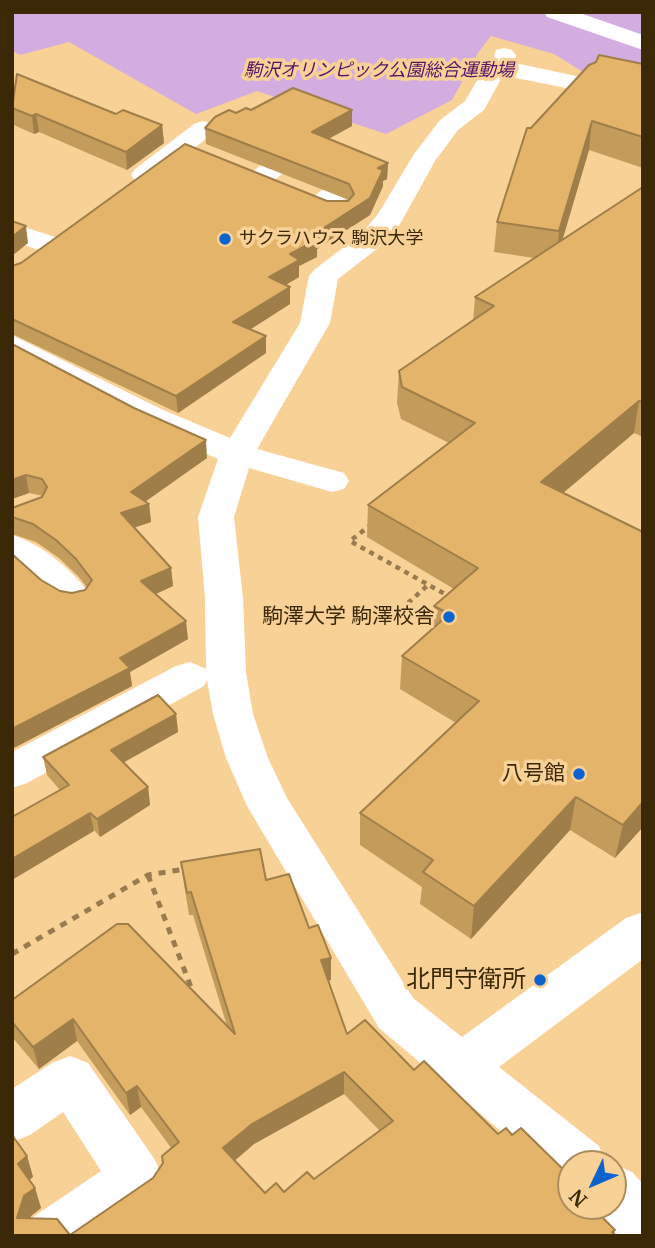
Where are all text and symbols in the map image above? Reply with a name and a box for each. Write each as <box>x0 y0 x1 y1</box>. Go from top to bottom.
park label: 駒沢オリンピック公園総合運動場 <box>244 60 514 82</box>
place label: サクラハウス 駒沢大学 <box>239 228 423 250</box>
marker: サクラハウス 駒沢大学 <box>217 231 233 247</box>
place label: 駒澤大学 駒澤校舎 <box>262 604 435 630</box>
marker: 駒澤大学 駒澤校舎 <box>441 609 457 625</box>
place label: 八号館 <box>502 761 565 787</box>
marker: 八号館 <box>571 766 587 782</box>
place label: 北門守衛所 <box>406 966 526 994</box>
marker: 北門守衛所 <box>532 972 548 988</box>
north arrow <box>557 1150 627 1220</box>
text: N <box>564 1184 592 1212</box>

